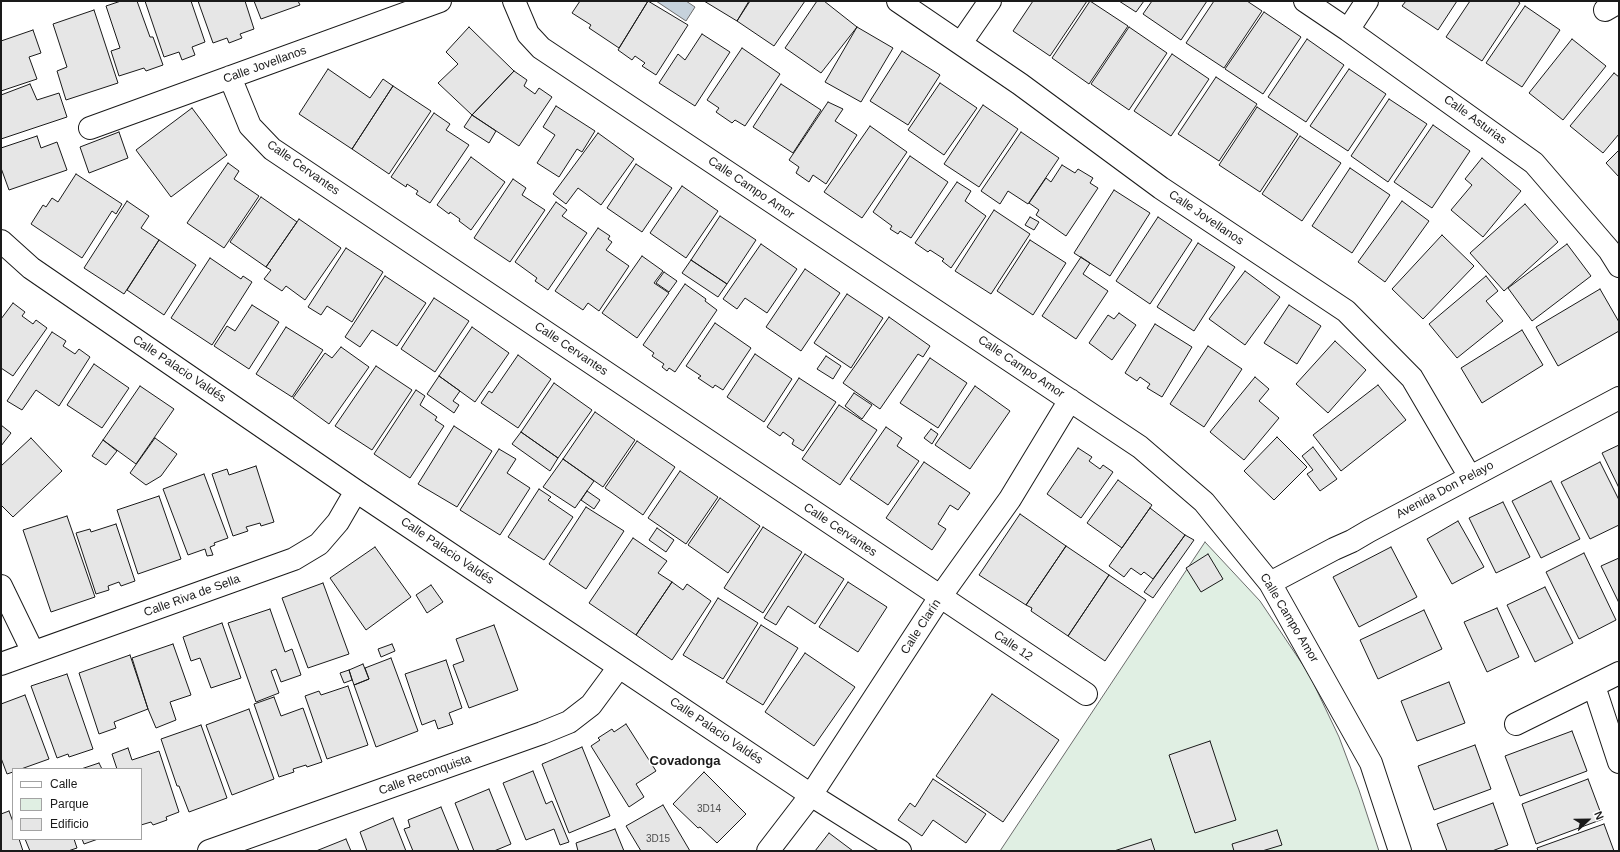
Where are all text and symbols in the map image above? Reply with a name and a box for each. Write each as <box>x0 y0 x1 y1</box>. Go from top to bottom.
street label: Calle Jovellanos <box>221 43 309 87</box>
street label: Calle Asturias <box>1441 92 1509 148</box>
street label: Calle Cervantes <box>264 138 342 198</box>
street label: Calle Campo Amor <box>705 154 797 222</box>
street label: Calle Jovellanos <box>1166 188 1246 248</box>
street label: Calle Cervantes <box>532 319 610 379</box>
street label: Calle Palacio Valdés <box>130 333 228 405</box>
street label: Calle Campo Amor <box>975 333 1067 401</box>
street label: Avenida Don Pelayo <box>1394 458 1496 522</box>
street label: Calle Cervantes <box>801 500 879 560</box>
street label: Calle Palacio Valdés <box>398 515 496 587</box>
street label: Calle Campo Amor <box>1257 571 1321 665</box>
street label: Calle Riva de Sella <box>142 572 242 620</box>
street label: Calle Clarín <box>898 597 944 657</box>
street label: Calle 12 <box>991 628 1035 664</box>
street label: Calle Palacio Valdés <box>667 695 765 767</box>
street label: Calle Reconquista <box>377 752 473 798</box>
district label: Covadonga <box>650 753 720 769</box>
legend <box>12 768 142 840</box>
text: Calle <box>50 777 77 791</box>
text: Parque <box>50 797 89 811</box>
north arrow <box>1568 800 1608 840</box>
house number: 3D14 <box>697 803 721 815</box>
text: N <box>1592 810 1606 821</box>
text: Edificio <box>50 817 89 831</box>
house number: 3D15 <box>646 833 670 845</box>

